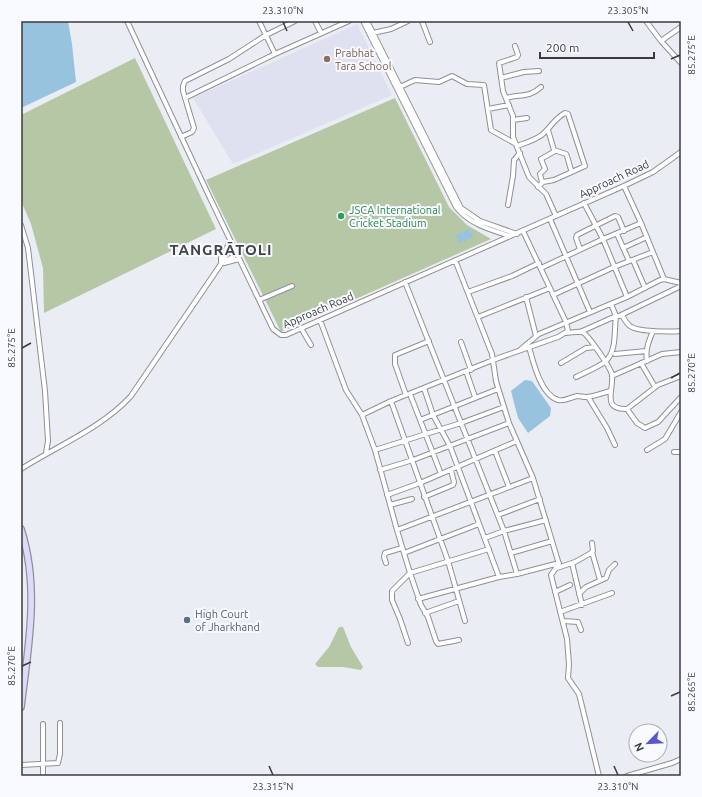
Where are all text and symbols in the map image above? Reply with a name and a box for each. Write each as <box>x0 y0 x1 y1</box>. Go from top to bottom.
text: 23.310°N <box>262 5 304 16</box>
text: 23.305°N <box>607 5 649 16</box>
scale bar <box>540 34 654 60</box>
text: 85.275°E <box>686 35 697 75</box>
text: 200 m <box>546 41 579 54</box>
place label: Prabhat Tara School <box>335 47 392 72</box>
marker: Prabhat Tara School <box>322 54 332 64</box>
street label: Approach Road <box>577 158 651 200</box>
place label: JSCA International Cricket Stadium <box>349 204 441 229</box>
marker: JSCA International Cricket Stadium <box>336 211 346 221</box>
district label: TANGRĀTOLI <box>170 241 272 258</box>
street label: Approach Road <box>281 290 355 330</box>
text: 85.275°E <box>6 328 17 368</box>
text: 85.270°E <box>686 353 697 393</box>
place label: High Court of Jharkhand <box>195 608 260 633</box>
marker: High Court of Jharkhand <box>182 615 192 625</box>
text: 85.270°E <box>6 646 17 686</box>
text: 85.265°E <box>686 672 697 712</box>
north arrow <box>628 723 668 763</box>
text: N <box>632 741 646 753</box>
text: 23.315°N <box>252 781 294 792</box>
text: 23.310°N <box>597 781 639 792</box>

